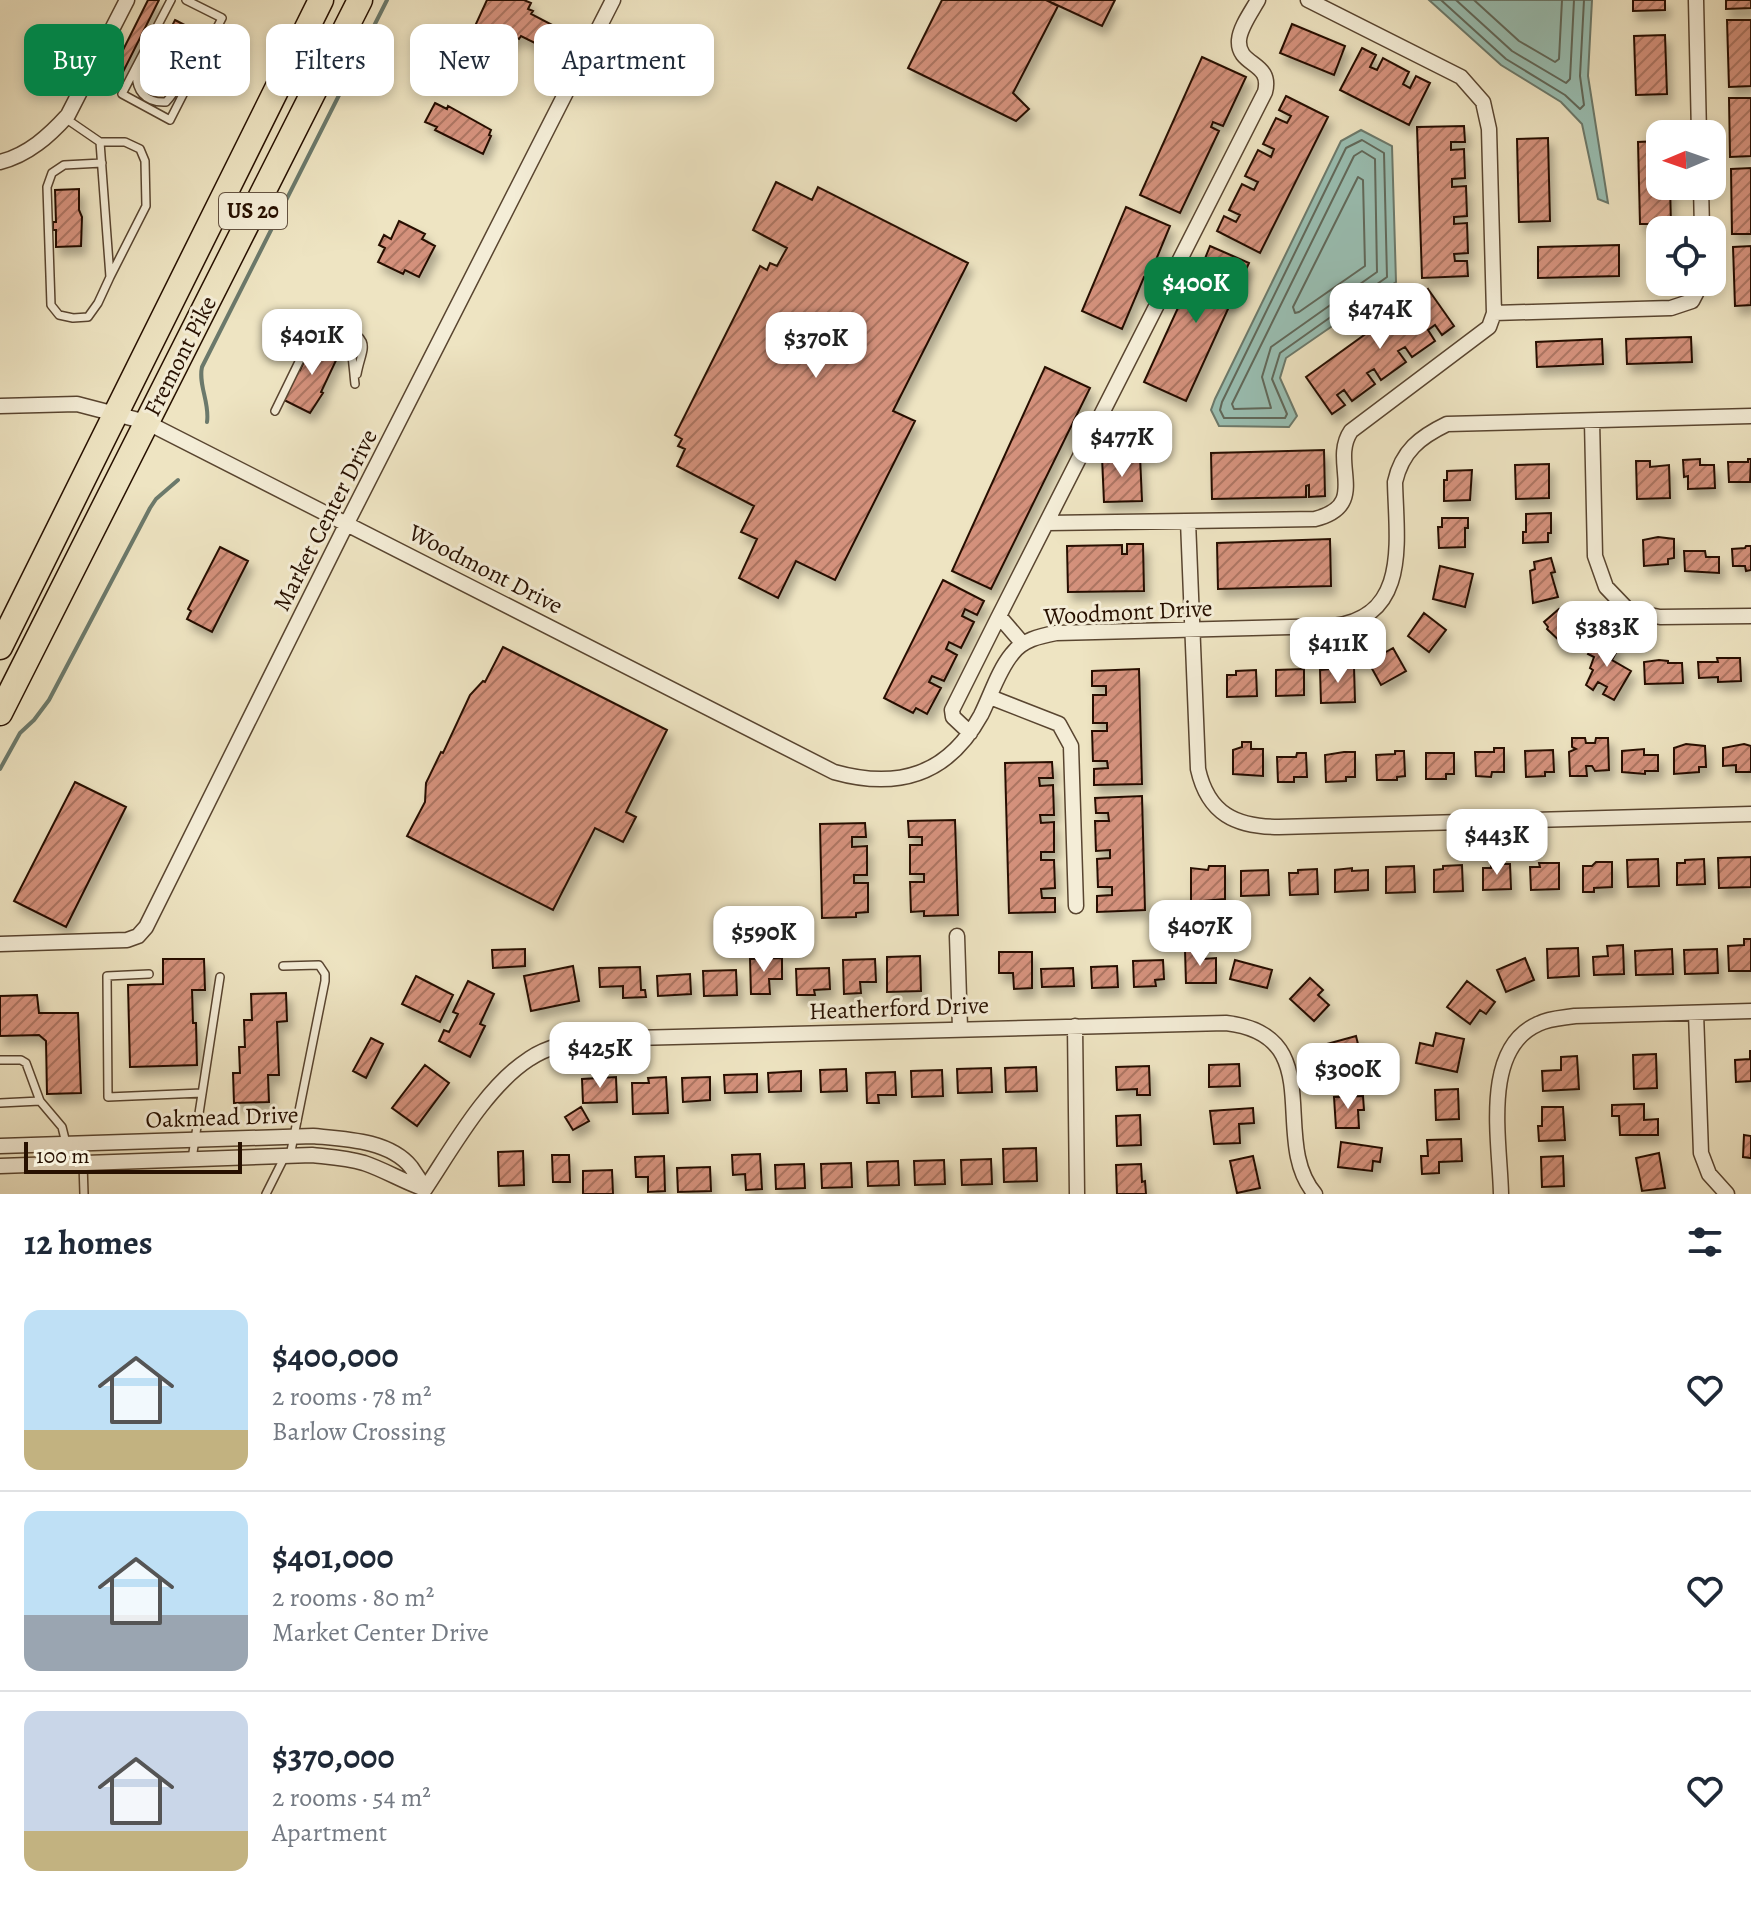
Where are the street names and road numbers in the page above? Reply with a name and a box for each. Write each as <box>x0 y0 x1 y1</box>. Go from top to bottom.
road number: US 20 <box>219 193 287 229</box>
street label: Fremont Pike <box>136 290 224 422</box>
street label: Market Center Drive <box>265 424 385 616</box>
street label: Woodmont Drive <box>403 516 569 622</box>
street label: Woodmont Drive <box>1042 592 1213 632</box>
street label: Heatherford Drive <box>808 989 990 1027</box>
street label: Oakmead Drive <box>145 1098 299 1136</box>

